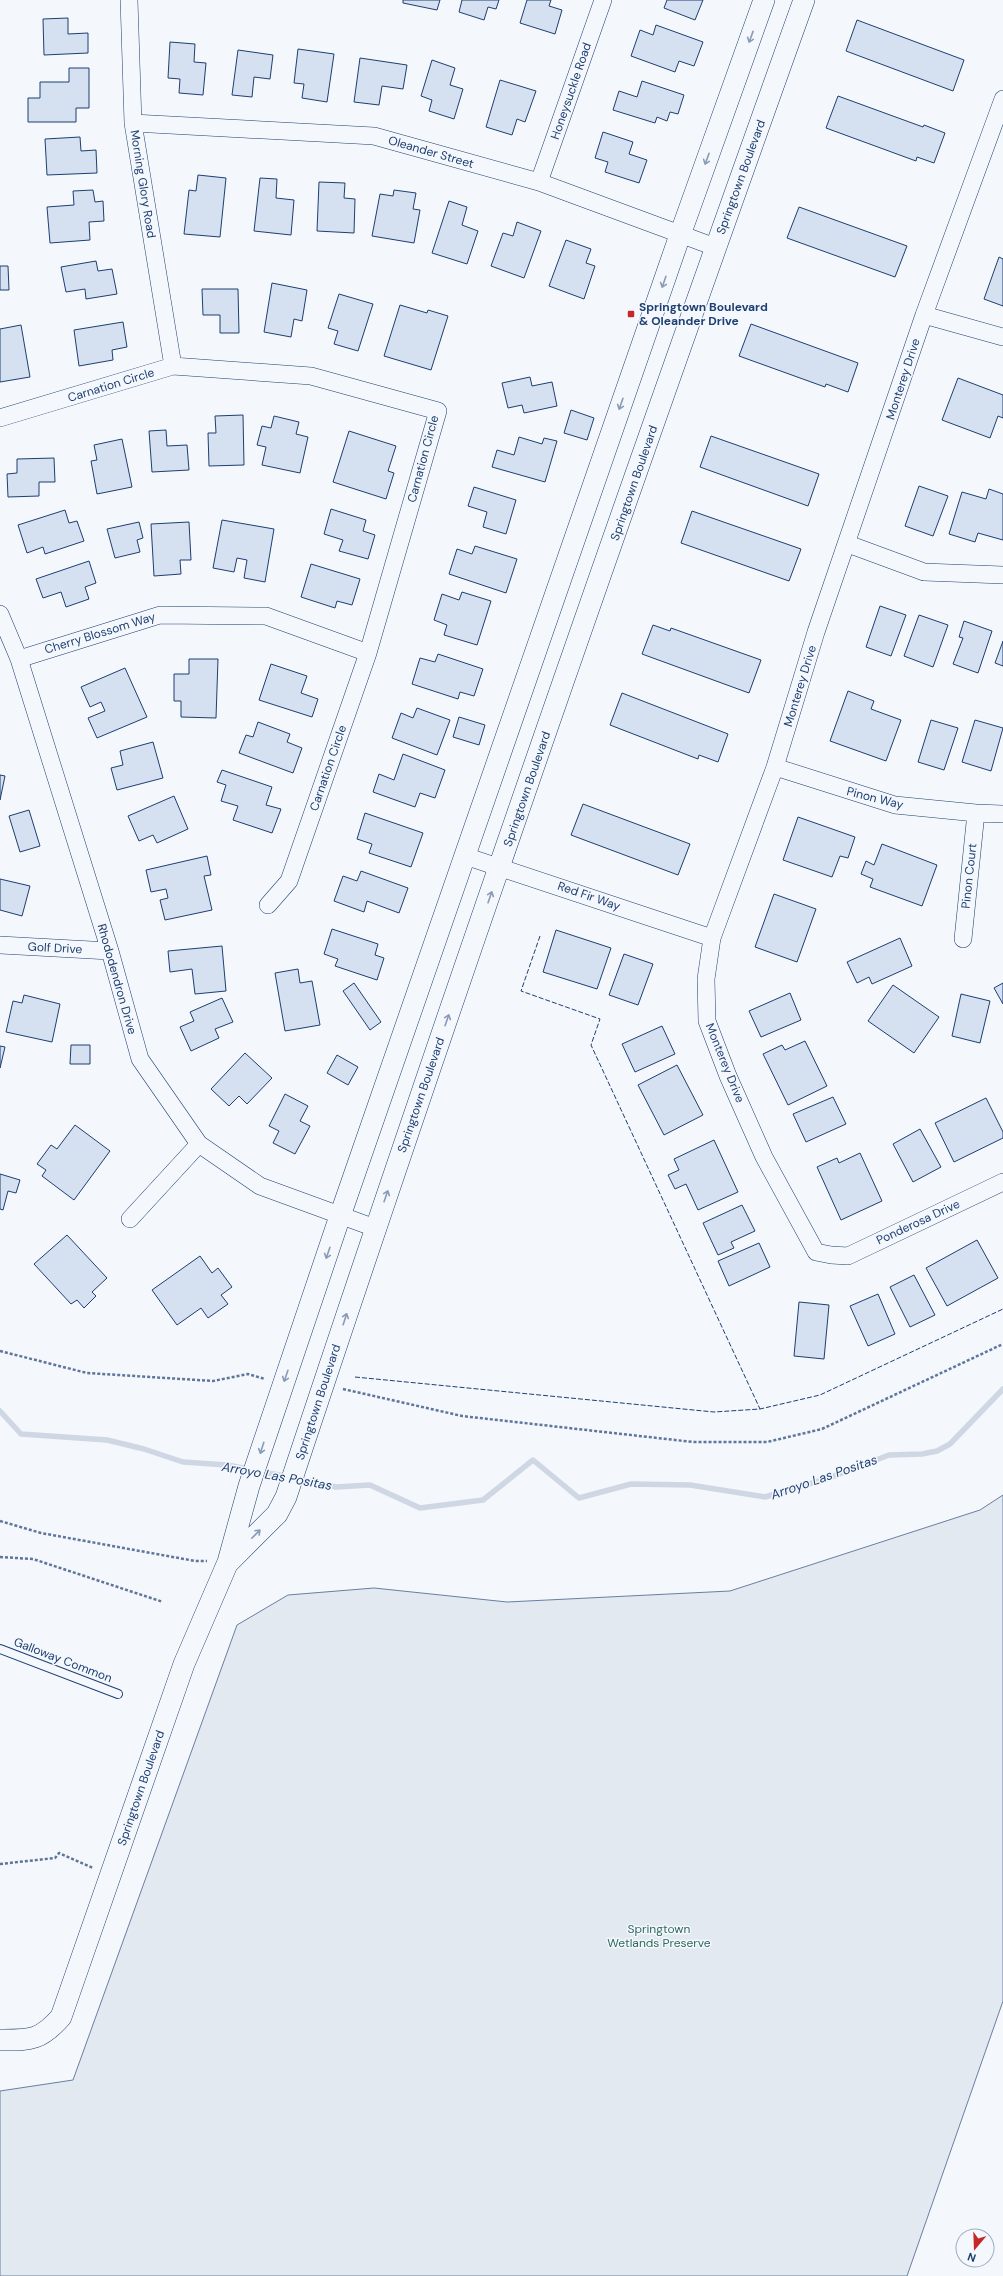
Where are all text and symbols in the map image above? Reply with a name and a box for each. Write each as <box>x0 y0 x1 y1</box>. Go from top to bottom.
one-way arrow <box>747 30 754 43</box>
street label: Honeysuckle Road <box>547 40 595 142</box>
street label: Springtown Boulevard <box>713 118 769 236</box>
street label: Morning Glory Road <box>127 129 159 239</box>
street label: Oleander Street <box>386 132 476 172</box>
one-way arrow <box>703 153 711 165</box>
one-way arrow <box>659 275 667 287</box>
place label: Springtown Boulevard & Oleander Drive <box>639 299 768 329</box>
marker: Springtown Boulevard & Oleander Drive <box>626 309 636 319</box>
street label: Monterey Drive <box>882 336 924 422</box>
street label: Carnation Circle <box>66 364 156 406</box>
one-way arrow <box>617 398 624 411</box>
street label: Carnation Circle <box>404 413 442 504</box>
street label: Springtown Boulevard <box>607 423 661 543</box>
street label: Cherry Blossom Way <box>43 608 158 657</box>
street label: Monterey Drive <box>780 643 820 729</box>
street label: Carnation Circle <box>306 723 350 813</box>
street label: Springtown Boulevard <box>500 729 554 849</box>
street label: Pinon Way <box>845 783 905 813</box>
street label: Pinon Court <box>958 842 980 909</box>
street label: Red Fir Way <box>556 878 623 914</box>
one-way arrow <box>486 892 494 904</box>
street label: Rhododendron Drive <box>94 922 140 1036</box>
street label: Golf Drive <box>27 939 83 957</box>
one-way arrow <box>444 1014 451 1027</box>
street label: Monterey Drive <box>702 1021 748 1105</box>
street label: Springtown Boulevard <box>394 1035 448 1155</box>
one-way arrow <box>383 1190 391 1202</box>
street label: Ponderosa Drive <box>874 1196 963 1248</box>
one-way arrow <box>323 1246 331 1258</box>
one-way arrow <box>342 1313 349 1326</box>
street label: Springtown Boulevard <box>292 1342 344 1462</box>
one-way arrow <box>282 1369 289 1382</box>
one-way arrow <box>258 1441 265 1454</box>
water label: Arroyo Las Positas <box>768 1451 879 1504</box>
water label: Arroyo Las Positas <box>220 1458 333 1494</box>
one-way arrow <box>251 1530 261 1539</box>
street label: Galloway Common <box>12 1634 115 1686</box>
street label: Springtown Boulevard <box>114 1728 168 1848</box>
park label: Springtown Wetlands Preserve <box>607 1921 711 1951</box>
north arrow <box>955 2228 995 2268</box>
text: N <box>966 2250 978 2265</box>

